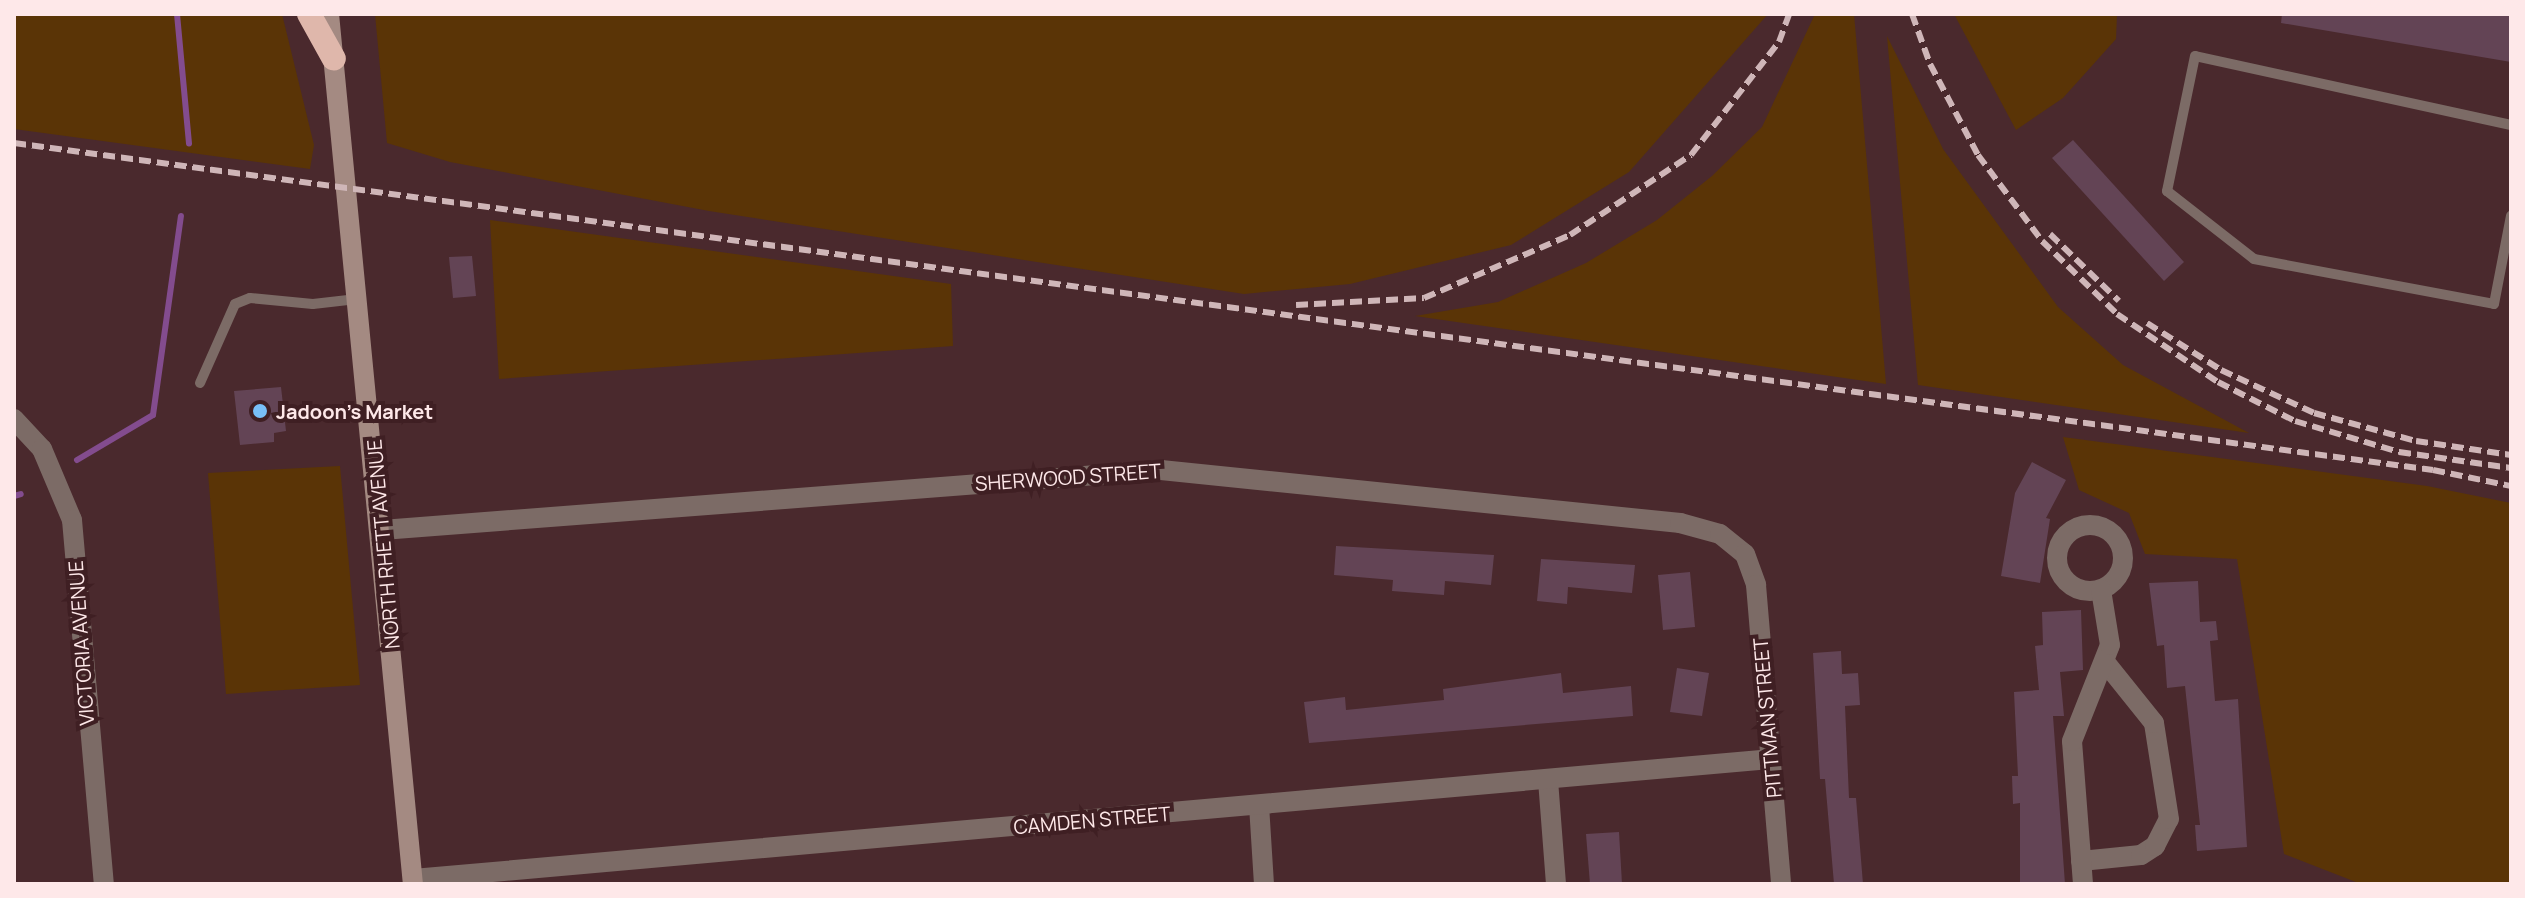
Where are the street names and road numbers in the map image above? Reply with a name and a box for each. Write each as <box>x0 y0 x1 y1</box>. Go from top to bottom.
street label: NORTH RHETT AVENUE <box>362 438 404 650</box>
street label: SHERWOOD STREET <box>974 459 1162 495</box>
street label: VICTORIA AVENUE <box>63 560 99 726</box>
street label: PITTMAN STREET <box>1748 637 1786 799</box>
street label: CAMDEN STREET <box>1012 801 1172 839</box>

